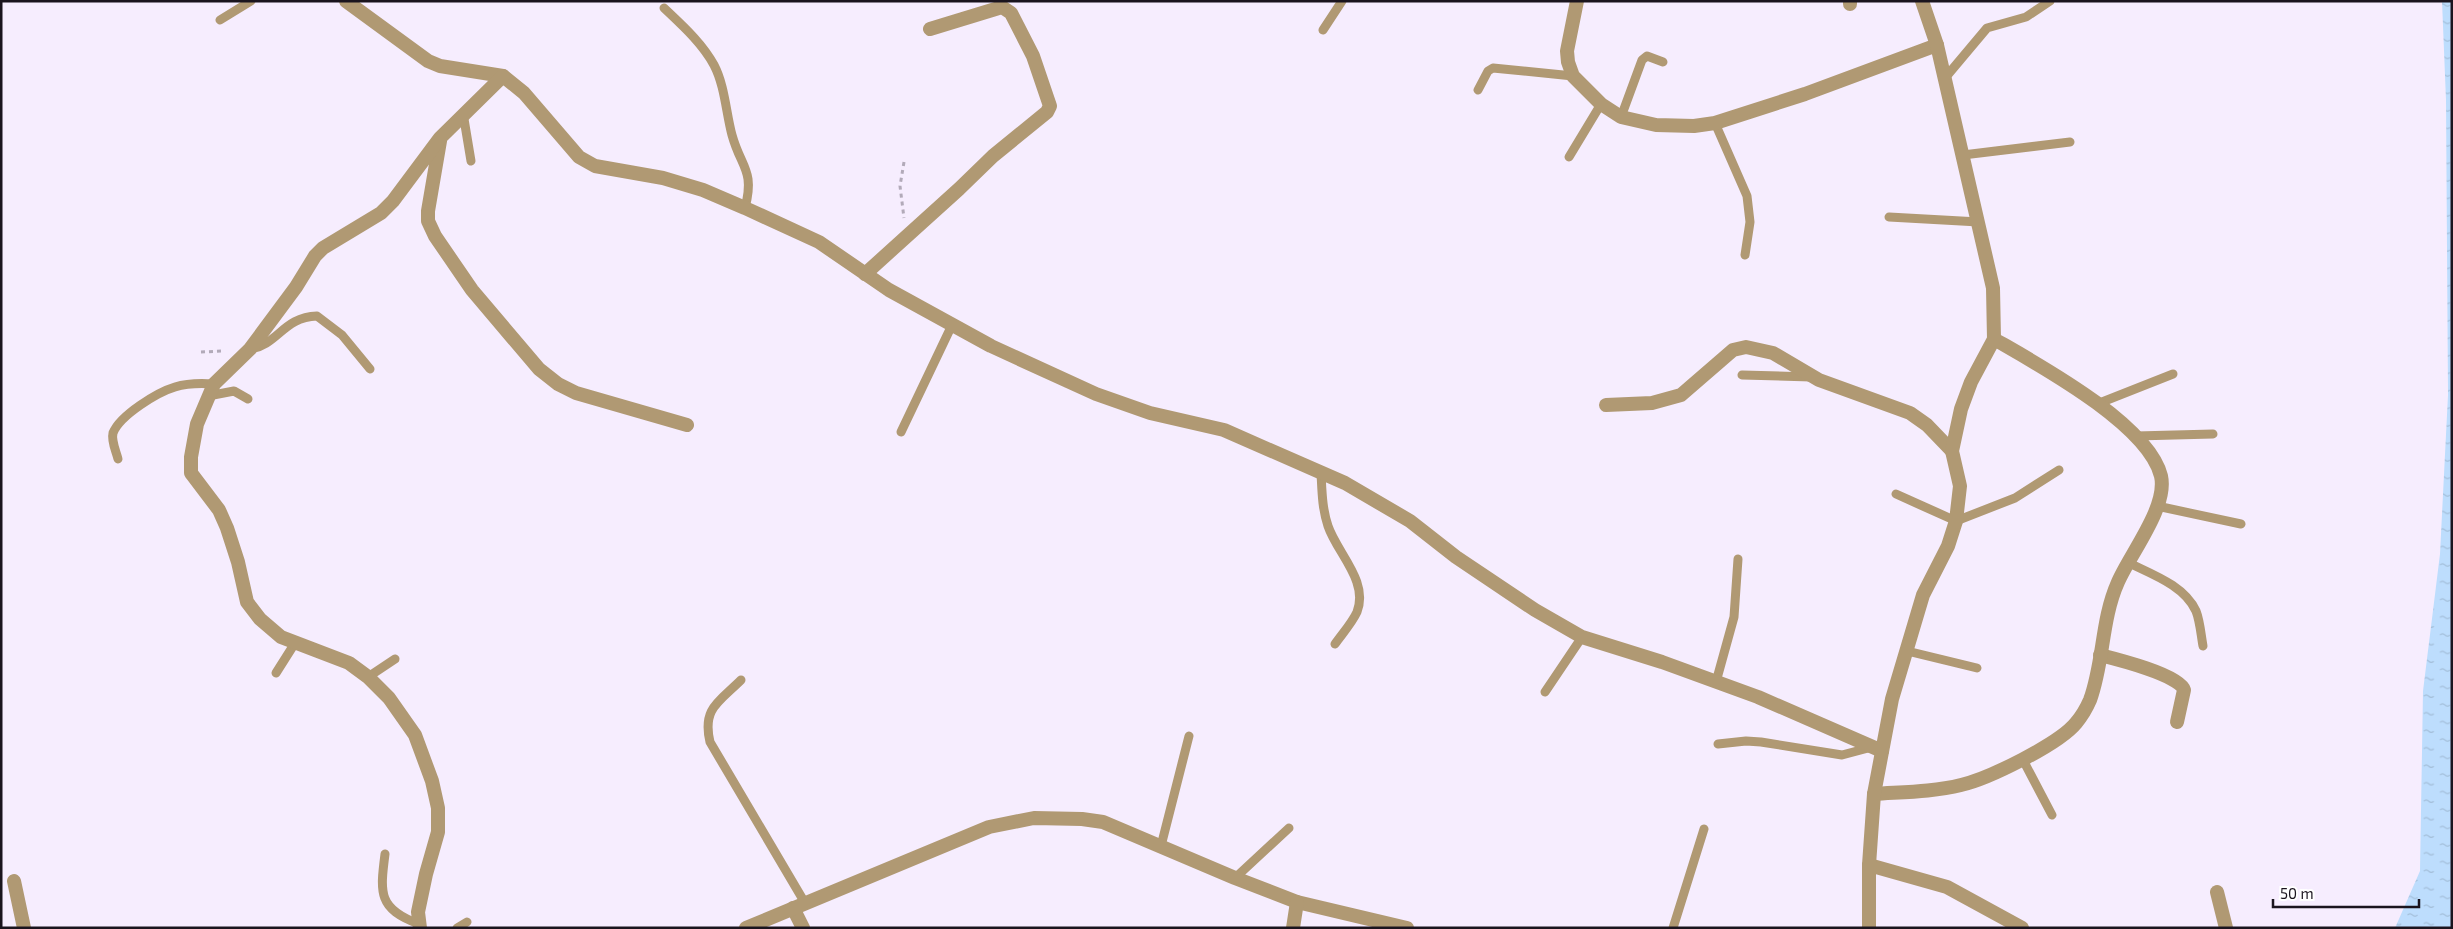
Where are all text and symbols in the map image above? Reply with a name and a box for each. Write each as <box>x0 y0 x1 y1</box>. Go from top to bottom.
scale bar <box>2273 876 2419 908</box>
text: 50 m <box>2280 884 2314 902</box>

